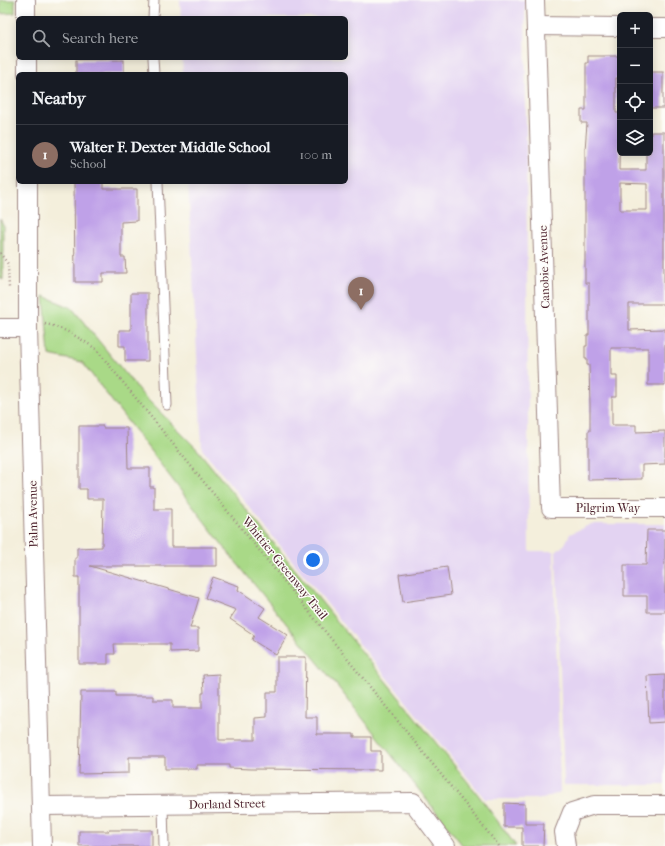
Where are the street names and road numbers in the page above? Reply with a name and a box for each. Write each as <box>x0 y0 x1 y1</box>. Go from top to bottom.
street label: Canobie Avenue <box>536 225 552 309</box>
street label: Palm Avenue <box>25 480 41 548</box>
street label: Pilgrim Way <box>576 501 641 515</box>
street label: Whittier Greenway Trail <box>239 513 331 623</box>
street label: Dorland Street <box>189 796 266 812</box>

